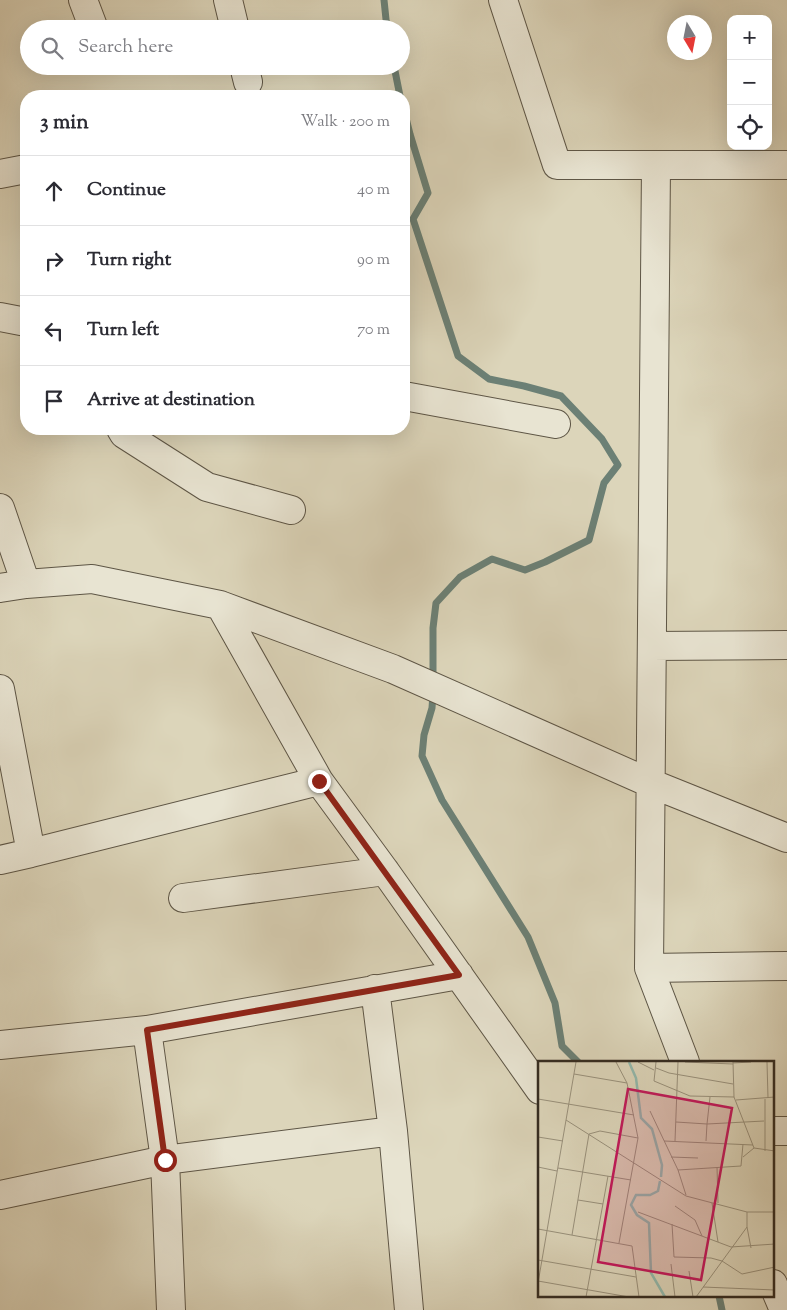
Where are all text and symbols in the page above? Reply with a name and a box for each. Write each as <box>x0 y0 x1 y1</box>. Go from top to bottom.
north arrow <box>667 15 712 60</box>
map controls <box>727 15 772 150</box>
button: + <box>727 15 772 60</box>
search box <box>20 20 410 75</box>
icon: search <box>38 34 66 62</box>
text: Search here <box>78 34 173 61</box>
button: − <box>727 60 772 105</box>
button: locate <box>727 105 772 150</box>
text: 3 min <box>40 108 89 138</box>
text: Walk · 200 m <box>301 111 390 134</box>
icon: ahead <box>40 177 68 205</box>
text: Continue <box>87 177 166 204</box>
text: 40 m <box>357 179 390 202</box>
icon: right <box>40 247 68 275</box>
text: Turn right <box>87 247 171 274</box>
text: 90 m <box>357 249 390 272</box>
icon: left <box>40 317 68 345</box>
text: Turn left <box>87 317 159 344</box>
text: 70 m <box>357 319 390 342</box>
icon: arrive <box>40 387 68 415</box>
text: Arrive at destination <box>87 387 255 414</box>
route end <box>308 770 331 793</box>
inset map <box>538 1061 774 1298</box>
route start <box>154 1149 177 1172</box>

